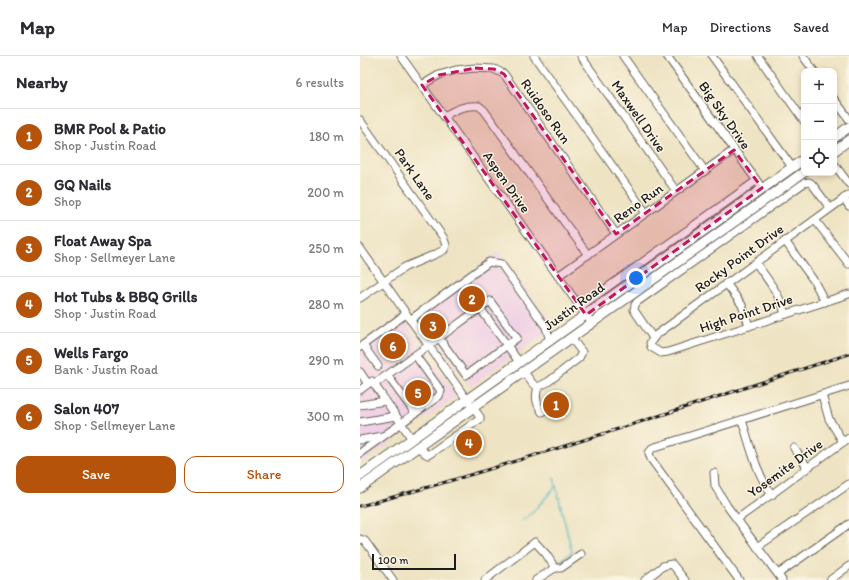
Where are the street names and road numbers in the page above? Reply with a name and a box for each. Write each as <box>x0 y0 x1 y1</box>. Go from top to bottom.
street label: Ruidoso Run <box>517 76 574 147</box>
street label: Maxwell Drive <box>608 77 670 156</box>
street label: Big Sky Drive <box>695 78 754 153</box>
street label: Park Lane <box>391 145 439 204</box>
street label: Aspen Drive <box>479 148 534 217</box>
street label: Reno Run <box>610 179 667 227</box>
street label: Rocky Point Drive <box>692 220 787 296</box>
street label: Justin Road <box>540 278 608 334</box>
street label: High Point Drive <box>697 290 795 337</box>
street label: Yosemite Drive <box>744 435 826 501</box>

